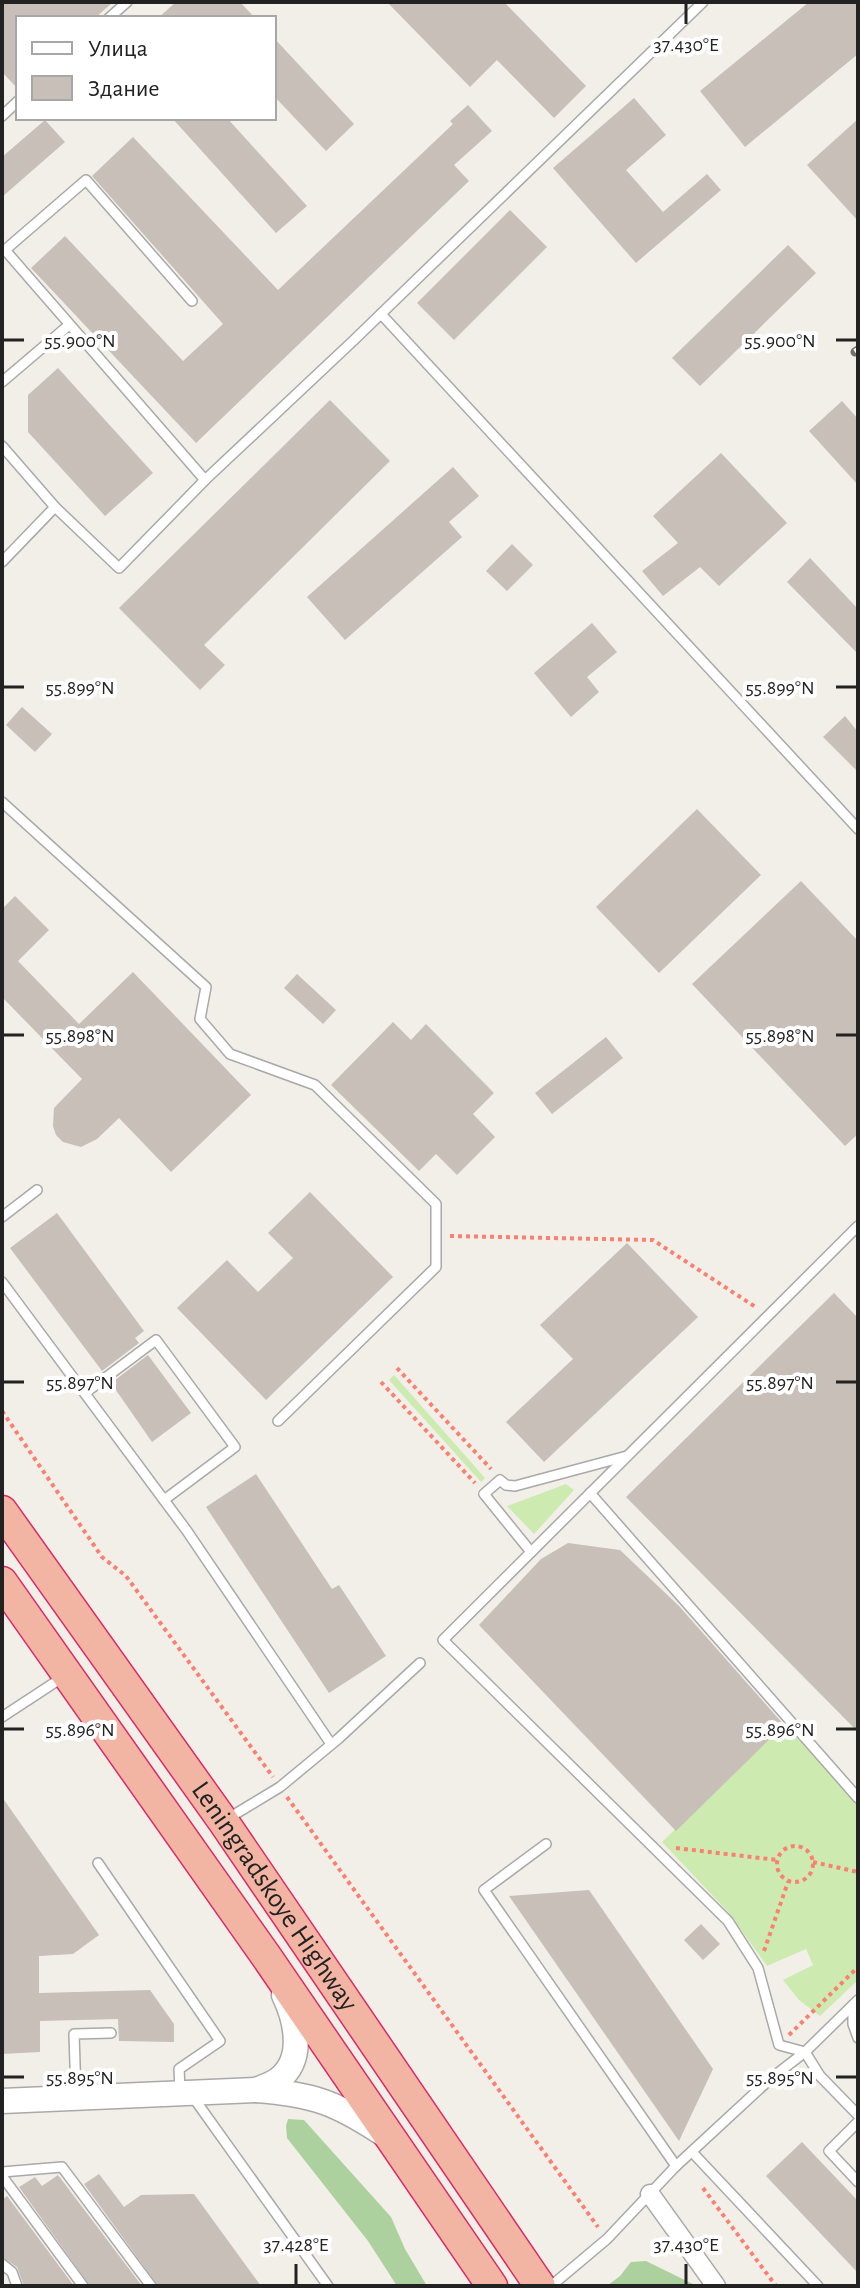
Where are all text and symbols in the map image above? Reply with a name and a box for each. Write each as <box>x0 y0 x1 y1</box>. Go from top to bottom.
legend <box>16 16 276 120</box>
text: 37.430°E <box>653 35 719 55</box>
text: Улица <box>88 37 148 61</box>
text: Здание <box>88 77 159 101</box>
text: 55.900°N <box>44 331 116 351</box>
text: 55.900°N <box>744 331 816 351</box>
text: 55.899°N <box>45 678 115 698</box>
text: 55.899°N <box>745 678 815 698</box>
text: 55.898°N <box>45 1026 115 1046</box>
text: 55.898°N <box>745 1026 815 1046</box>
text: 55.897°N <box>46 1373 114 1393</box>
text: 55.897°N <box>746 1373 814 1393</box>
text: 55.896°N <box>45 1720 115 1740</box>
text: 55.896°N <box>745 1720 815 1740</box>
street label: Leningradskoye Highway <box>186 1777 362 2017</box>
text: 55.895°N <box>46 2068 114 2088</box>
text: 55.895°N <box>746 2068 814 2088</box>
text: 37.428°E <box>264 2235 329 2255</box>
text: 37.430°E <box>653 2235 719 2255</box>

